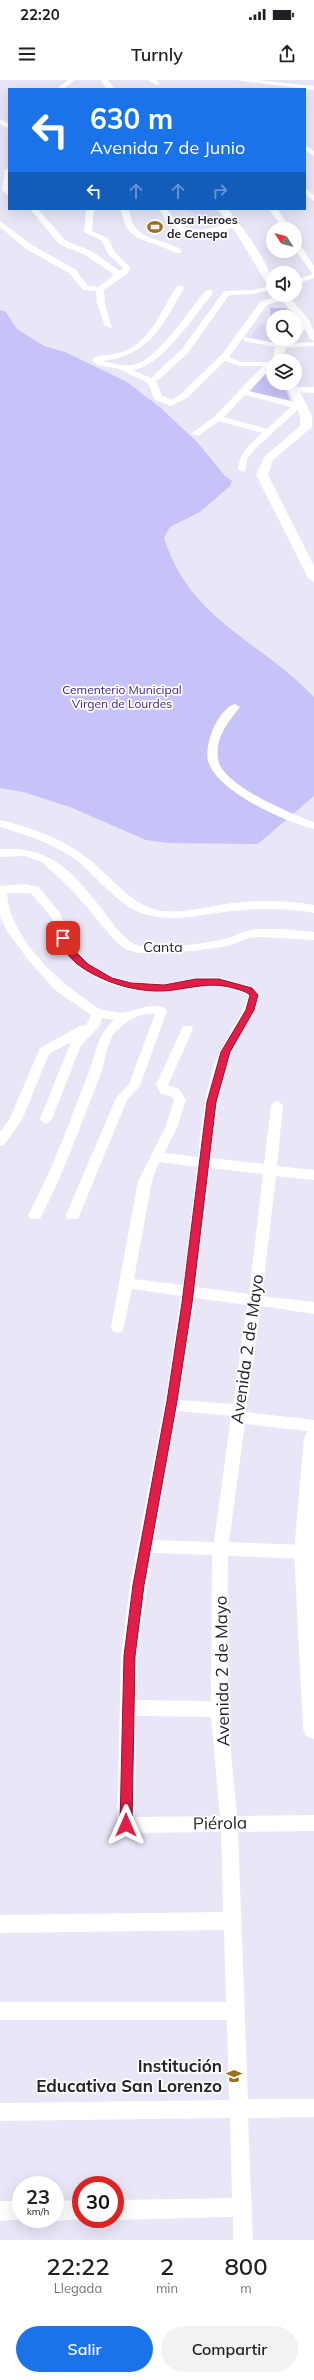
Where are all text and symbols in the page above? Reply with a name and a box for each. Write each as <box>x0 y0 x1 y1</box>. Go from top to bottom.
text: 22:20 <box>20 5 60 24</box>
icon: menu <box>16 43 38 65</box>
text: Turnly <box>131 43 183 66</box>
icon: share <box>276 43 298 65</box>
text: 630 m <box>90 101 173 136</box>
icon: left <box>24 104 76 156</box>
text: Avenida 7 de Junio <box>90 136 245 159</box>
icon: left <box>83 180 105 202</box>
icon: ahead <box>125 180 147 202</box>
icon: ahead <box>167 180 189 202</box>
icon: right <box>209 180 231 202</box>
place label: Losa Heroes de Cenepa <box>167 212 238 241</box>
sports icon: Losa Heroes de Cenepa <box>146 218 164 236</box>
north arrow <box>266 222 302 258</box>
map controls <box>266 222 302 390</box>
button: sound <box>266 266 302 302</box>
button: search <box>266 310 302 346</box>
button: layers <box>266 354 302 390</box>
park label: Cementerio Municipal Virgen de Lourdes <box>62 682 182 711</box>
pin <box>46 921 80 955</box>
icon: arrive <box>52 927 74 949</box>
street label: Canta <box>143 938 183 956</box>
street label: Avenida 2 de Mayo <box>226 1273 268 1425</box>
street label: Avenida 2 de Mayo <box>210 1595 234 1747</box>
position arrow <box>105 1804 147 1846</box>
street label: Piérola <box>193 1812 247 1833</box>
place label: Institución Educativa San Lorenzo <box>36 2055 222 2096</box>
school or university icon: Institución Educativa San Lorenzo <box>225 2067 243 2085</box>
speed limit sign: 30 <box>72 2176 124 2228</box>
text: 23 <box>26 2184 50 2209</box>
text: km/h <box>27 2205 49 2218</box>
text: 22:22 <box>46 2251 110 2281</box>
text: 2 <box>160 2251 174 2281</box>
text: 800 <box>224 2251 268 2281</box>
text: Llegada <box>54 2280 102 2296</box>
text: min <box>156 2280 178 2296</box>
text: m <box>240 2280 252 2296</box>
button: Salir <box>16 2326 153 2372</box>
button: Compartir <box>161 2326 298 2372</box>

